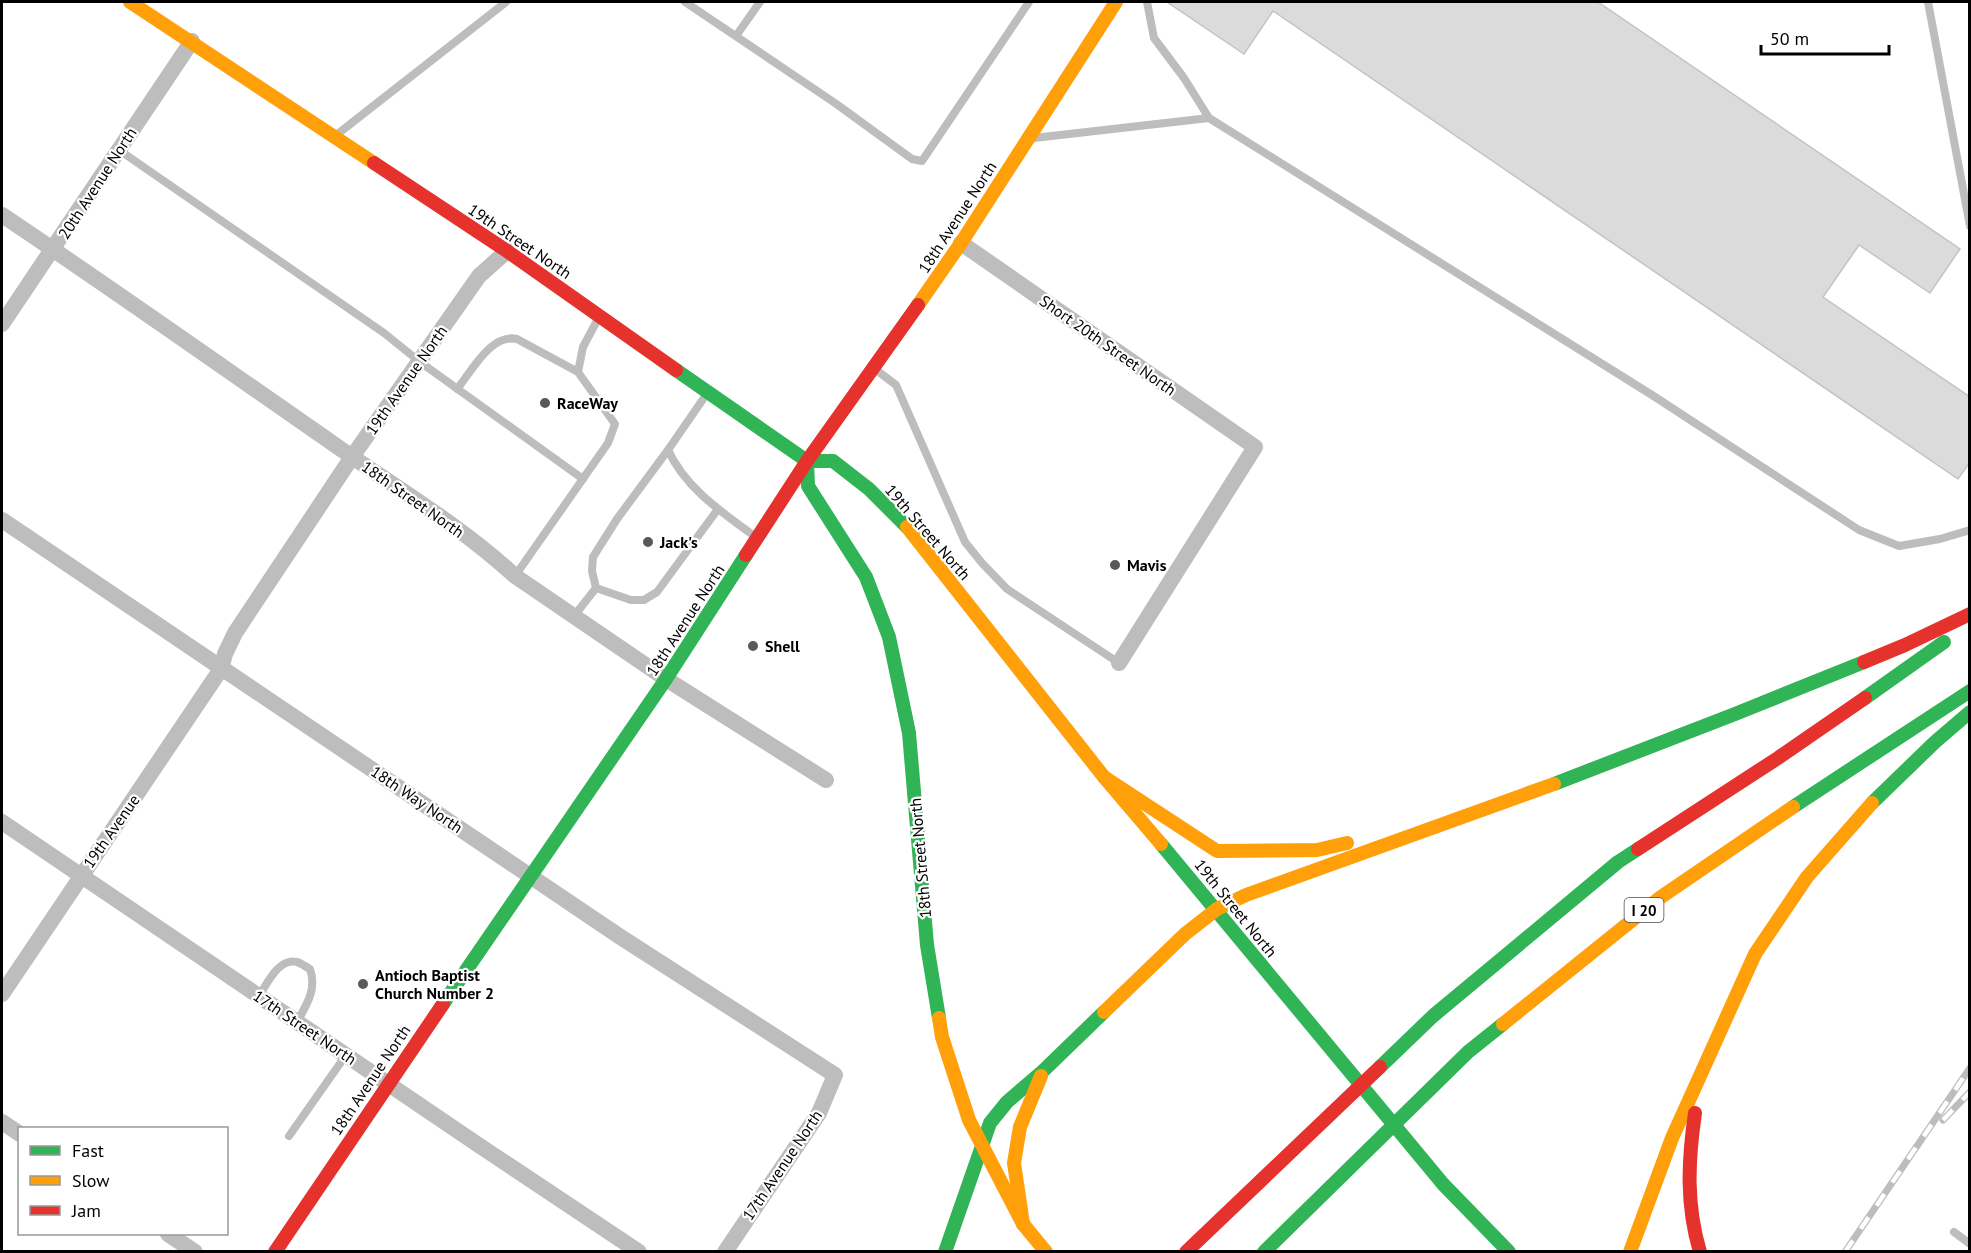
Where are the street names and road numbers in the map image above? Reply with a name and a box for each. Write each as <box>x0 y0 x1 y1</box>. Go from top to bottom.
street label: 20th Avenue North <box>53 123 141 243</box>
street label: 18th Avenue North <box>913 157 1001 277</box>
street label: 19th Street North <box>464 199 576 283</box>
street label: Short 20th Street North <box>1036 290 1180 400</box>
street label: 19th Avenue North <box>361 321 451 439</box>
street label: 18th Street North <box>358 456 468 542</box>
street label: 19th Street North <box>881 480 975 584</box>
street label: 18th Avenue North <box>641 560 729 680</box>
street label: 18th Way North <box>367 761 467 837</box>
street label: 19th Avenue <box>78 790 144 872</box>
street label: 18th Street North <box>905 797 935 919</box>
street label: 19th Street North <box>1190 855 1282 961</box>
road number: I 20 <box>1624 898 1664 922</box>
street label: 17th Street North <box>250 985 360 1069</box>
street label: 18th Avenue North <box>326 1021 414 1139</box>
street label: 17th Avenue North <box>738 1106 826 1224</box>

